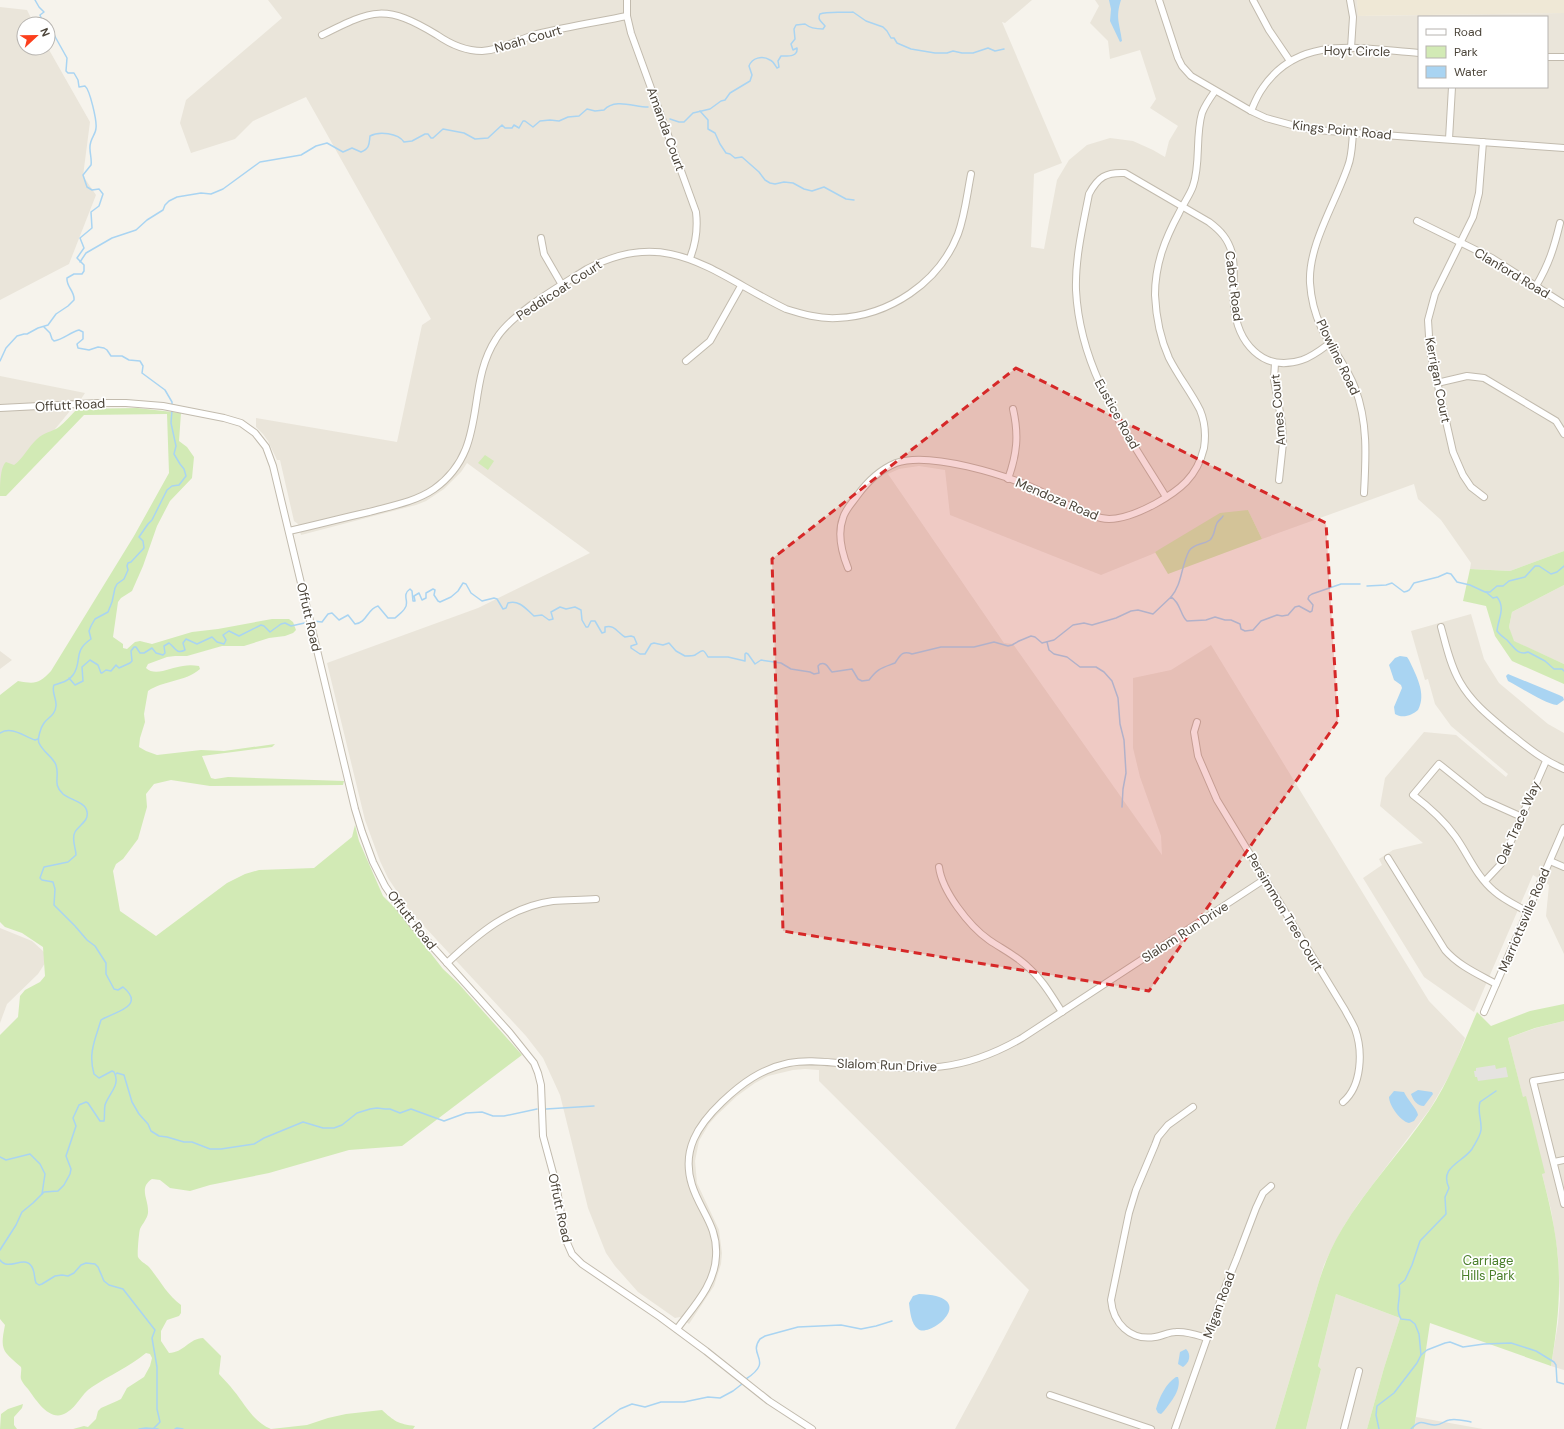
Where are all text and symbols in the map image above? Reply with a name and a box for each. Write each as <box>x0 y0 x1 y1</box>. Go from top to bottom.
north arrow <box>16 16 56 56</box>
legend <box>1418 16 1548 88</box>
street label: Noah Court <box>492 21 564 57</box>
text: Road <box>1454 24 1482 40</box>
text: N <box>37 26 53 39</box>
street label: Hoyt Circle <box>1324 42 1390 60</box>
text: Park <box>1454 44 1478 60</box>
text: Water <box>1454 64 1488 80</box>
street label: Amanda Court <box>643 85 689 173</box>
street label: Kings Point Road <box>1292 116 1392 144</box>
street label: Clanford Road <box>1471 244 1553 302</box>
street label: Cabot Road <box>1221 250 1247 322</box>
street label: Peddicoat Court <box>513 256 605 324</box>
street label: Plowline Road <box>1312 316 1364 398</box>
street label: Kerrigan Court <box>1421 336 1455 424</box>
street label: Ames Court <box>1266 373 1290 447</box>
street label: Eustice Road <box>1091 376 1143 452</box>
street label: Offutt Road <box>34 395 106 415</box>
street label: Mendoza Road <box>1013 474 1101 524</box>
street label: Offutt Road <box>293 581 325 653</box>
street label: Oak Trace Way <box>1492 778 1544 868</box>
street label: Persimmon Tree Court <box>1243 850 1327 974</box>
street label: Marriottsville Road <box>1494 865 1554 975</box>
street label: Offutt Road <box>384 887 440 953</box>
street label: Slalom Run Drive <box>1138 898 1232 966</box>
street label: Slalom Run Drive <box>837 1055 937 1075</box>
street label: Offutt Road <box>544 1172 576 1244</box>
park label: Carriage Hills Park <box>1461 1252 1515 1284</box>
street label: Migan Road <box>1199 1269 1239 1341</box>

